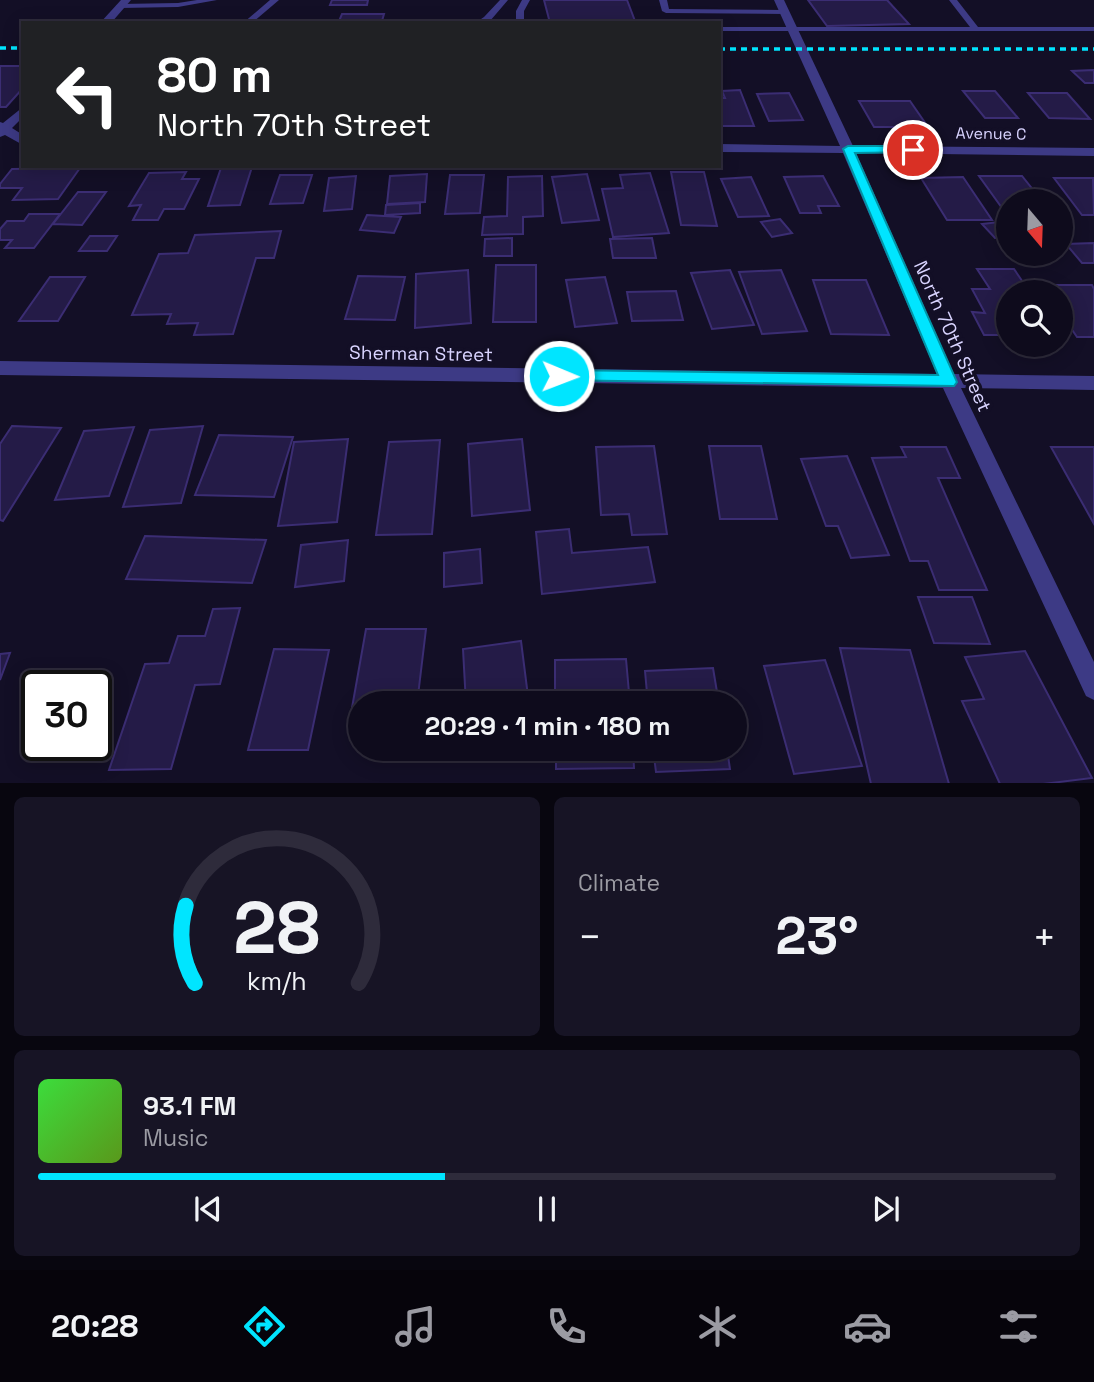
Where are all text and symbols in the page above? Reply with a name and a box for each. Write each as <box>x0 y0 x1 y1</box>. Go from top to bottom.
text: 80 m <box>157 44 272 106</box>
icon: left <box>42 49 133 140</box>
text: North 70th Street <box>157 105 431 145</box>
pin <box>883 120 943 180</box>
street label: Avenue C <box>955 122 1027 145</box>
icon: arrive <box>894 131 932 169</box>
north arrow <box>996 189 1073 266</box>
map controls <box>996 189 1073 357</box>
street label: North 70th Street <box>908 257 997 416</box>
button: search <box>996 280 1073 357</box>
position arrow <box>522 339 596 413</box>
street label: Sherman Street <box>349 340 493 367</box>
speed limit sign: 30 <box>21 670 112 761</box>
text: 20:29 · 1 min · 180 m <box>425 709 670 743</box>
text: Climate <box>578 868 660 898</box>
text: 28 <box>234 881 320 974</box>
text: 23° <box>776 903 859 969</box>
text: − <box>578 913 602 961</box>
text: + <box>1032 913 1056 961</box>
text: km/h <box>247 964 307 996</box>
text: 93.1 FM <box>143 1089 236 1123</box>
text: Music <box>143 1123 208 1153</box>
icon: previous <box>189 1190 227 1228</box>
icon: pause <box>528 1190 566 1228</box>
icon: next <box>867 1190 905 1228</box>
icon: directions <box>240 1302 289 1351</box>
icon: music <box>391 1302 440 1351</box>
icon: phone <box>542 1302 591 1351</box>
icon: climate <box>693 1302 742 1351</box>
icon: car <box>843 1302 892 1351</box>
icon: filters <box>994 1302 1043 1351</box>
text: 20:28 <box>51 1306 138 1346</box>

